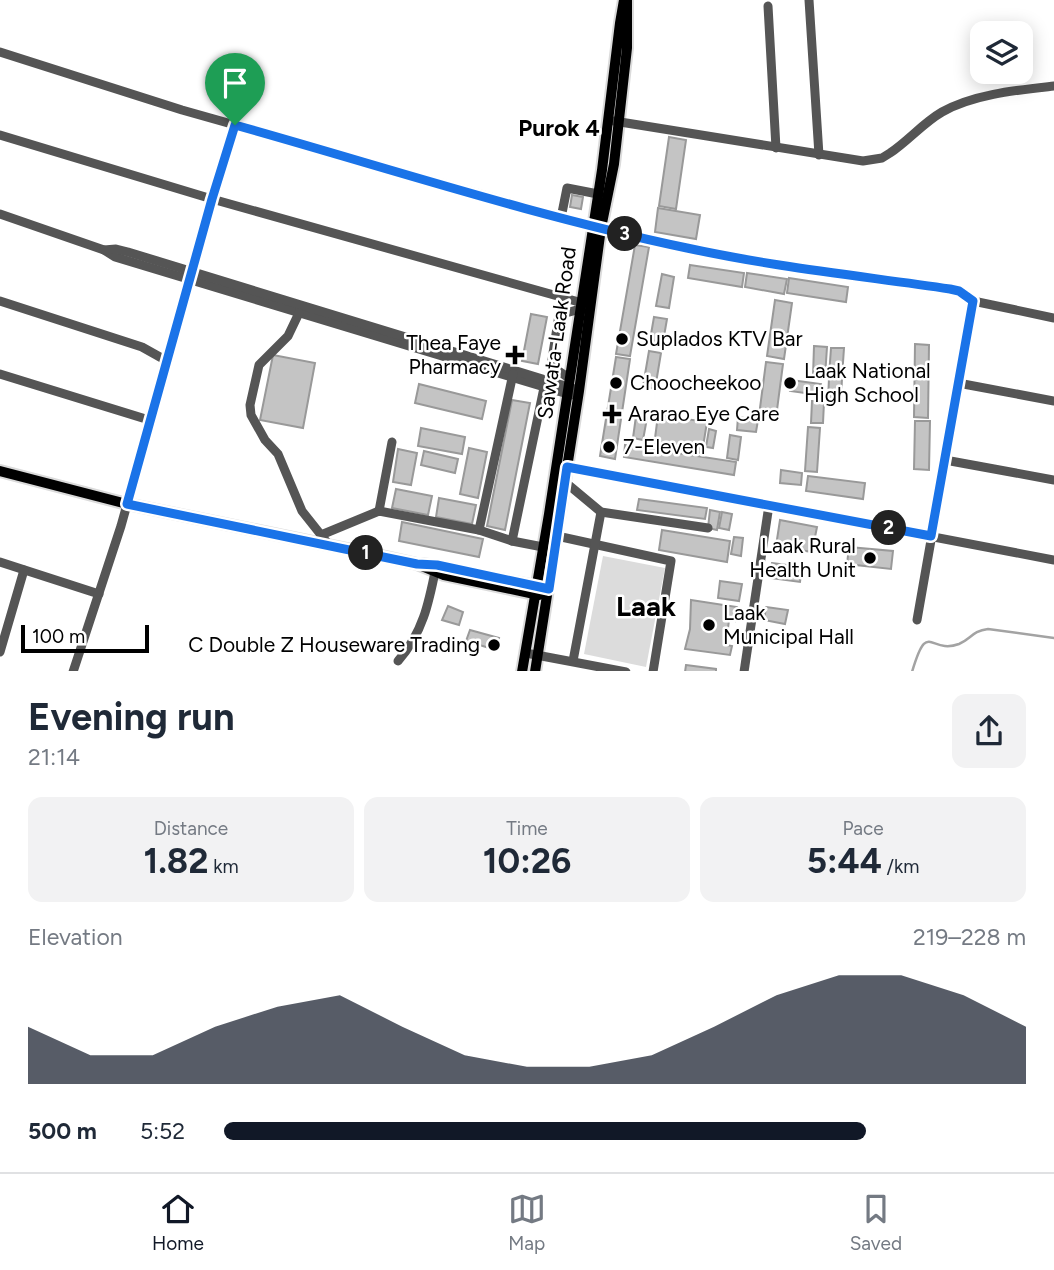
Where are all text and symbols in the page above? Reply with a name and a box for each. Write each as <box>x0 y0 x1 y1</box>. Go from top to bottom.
map controls <box>970 21 1033 84</box>
button: layers <box>970 21 1033 84</box>
pin <box>205 53 265 125</box>
icon: arrive <box>216 64 254 102</box>
district label: Purok 4 <box>518 114 600 142</box>
pin: 3 <box>608 216 642 252</box>
text: 3 <box>619 222 630 245</box>
street label: Sawata-Laak Road <box>532 245 581 421</box>
place label: Suplados KTV Bar <box>636 326 803 351</box>
place label: Thea Faye Pharmacy <box>406 330 501 379</box>
marker: Suplados KTV Bar <box>614 331 630 347</box>
marker: Thea Faye Pharmacy <box>507 347 523 363</box>
place label: Laak National High School <box>804 358 931 407</box>
place label: Choocheekoo <box>630 370 762 395</box>
marker: Choocheekoo <box>608 375 624 391</box>
marker: Laak National High School <box>782 375 798 391</box>
place label: Ararao Eye Care <box>628 401 780 426</box>
marker: Ararao Eye Care <box>602 404 622 424</box>
place label: 7-Eleven <box>623 434 705 459</box>
marker: 7-Eleven <box>601 439 617 455</box>
pin: 2 <box>872 510 906 546</box>
text: 2 <box>883 516 894 539</box>
place label: Laak Rural Health Unit <box>749 533 856 582</box>
pin: 1 <box>348 536 384 570</box>
text: 1 <box>361 541 370 564</box>
marker: Laak Rural Health Unit <box>862 550 878 566</box>
district label: Laak <box>616 589 676 623</box>
place label: Laak Municipal Hall <box>723 600 854 649</box>
marker: Laak Municipal Hall <box>701 617 717 633</box>
scale bar <box>21 622 149 654</box>
text: 100 m <box>32 625 85 648</box>
place label: C Double Z Houseware Trading <box>188 632 480 657</box>
marker: C Double Z Houseware Trading <box>486 637 502 653</box>
text: Evening run <box>28 694 235 740</box>
button: share <box>952 694 1026 768</box>
text: 21:14 <box>28 743 80 771</box>
text: Distance <box>154 817 228 840</box>
text: Time <box>506 817 548 840</box>
text: Pace <box>842 817 884 840</box>
text: 1.82 <box>143 840 209 882</box>
text: 10:26 <box>483 840 571 882</box>
text: 5:44 <box>807 840 882 882</box>
text: km <box>209 855 239 878</box>
text: /km <box>882 855 919 878</box>
text: Elevation <box>28 923 123 951</box>
text: 219–228 m <box>913 923 1026 951</box>
text: 500 m <box>28 1117 97 1145</box>
text: 5:52 <box>140 1117 185 1145</box>
tab: Home <box>152 1190 204 1255</box>
tab: Map <box>508 1190 546 1255</box>
tab: Saved <box>850 1190 902 1255</box>

